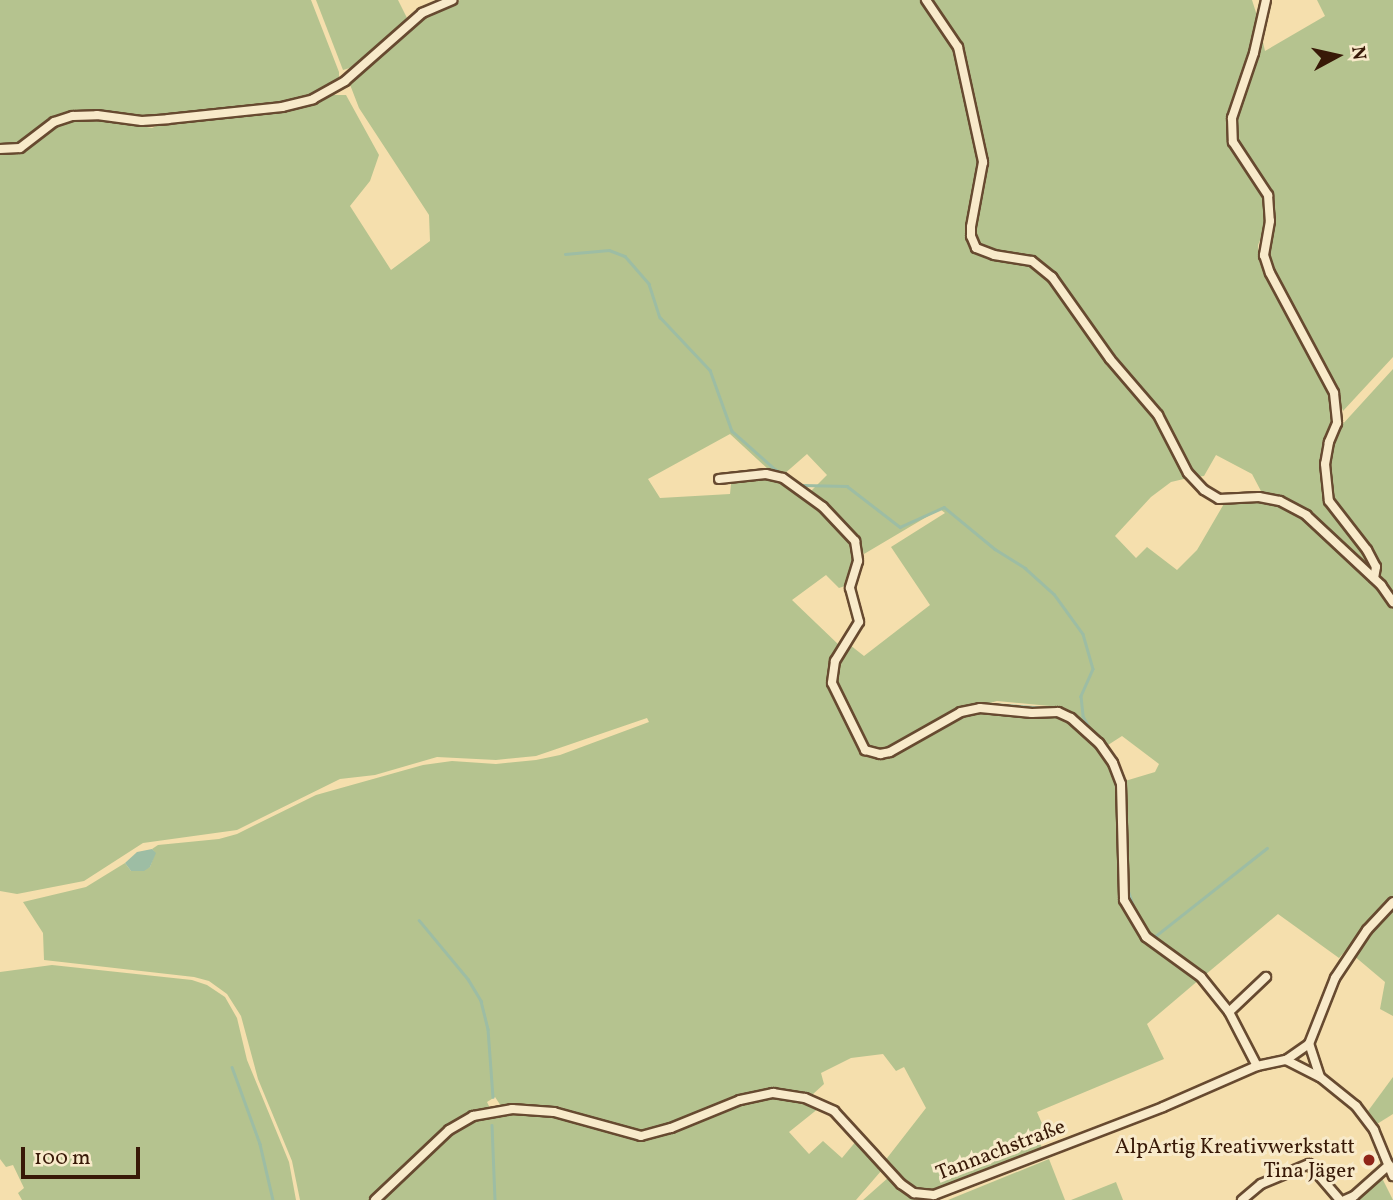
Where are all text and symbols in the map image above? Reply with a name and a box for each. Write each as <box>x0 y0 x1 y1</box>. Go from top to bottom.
north arrow <box>1302 21 1372 91</box>
text: N <box>1344 44 1372 62</box>
street label: Tannachstraße <box>933 1115 1069 1187</box>
scale bar <box>24 1134 144 1178</box>
place label: AlpArtig Kreativwerkstatt Tina Jäger <box>1115 1135 1355 1185</box>
text: 100 m <box>34 1144 91 1173</box>
marker: AlpArtig Kreativwerkstatt Tina Jäger <box>1361 1152 1377 1168</box>

